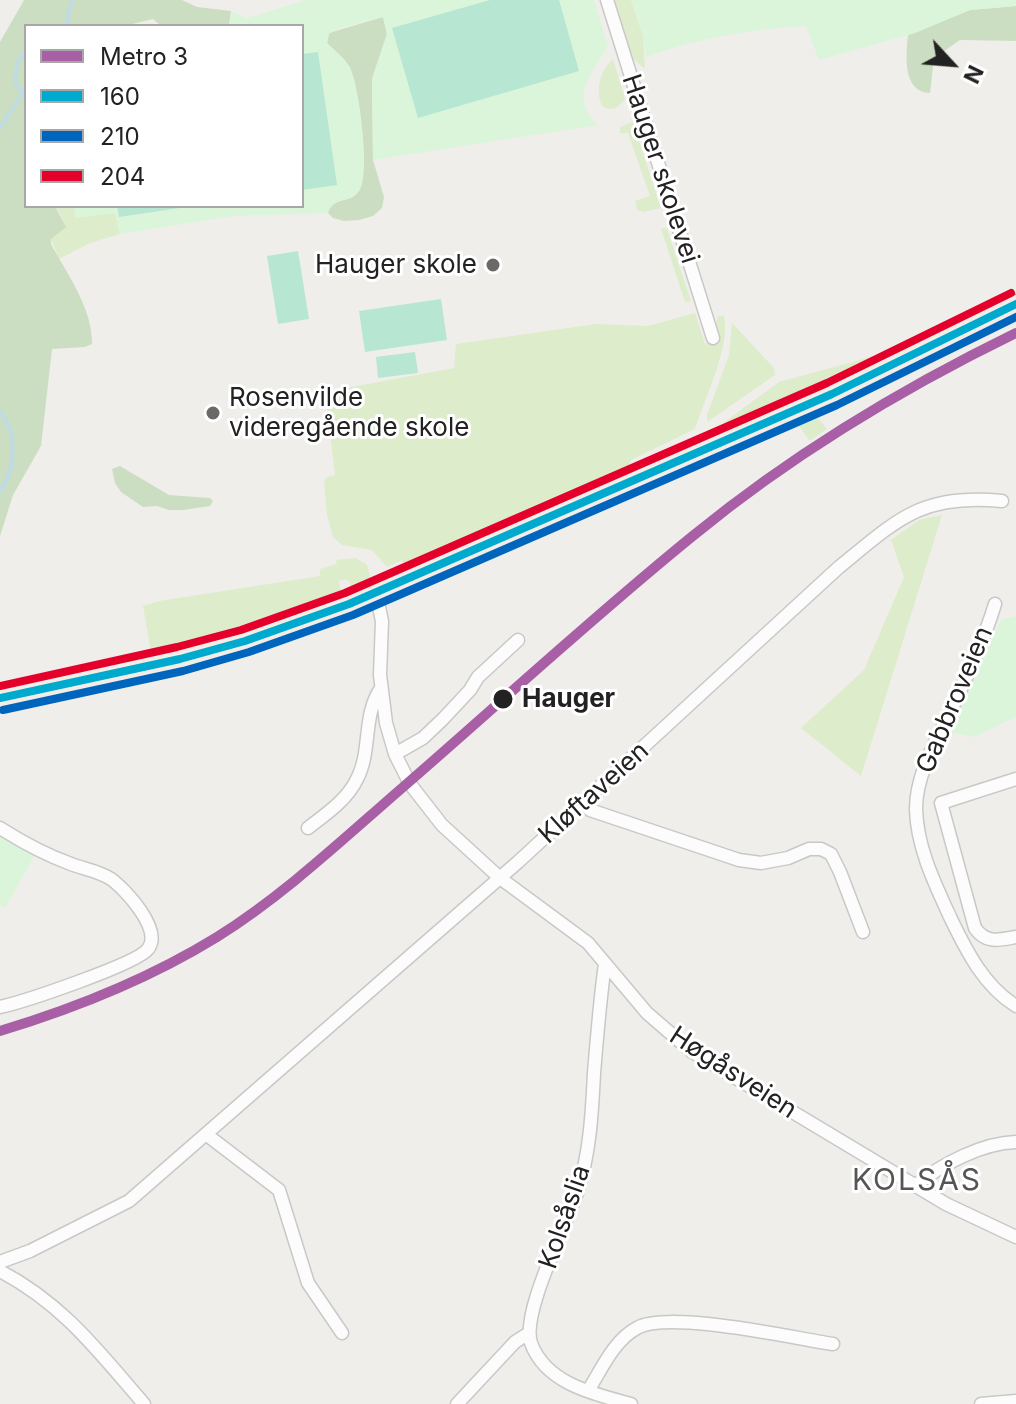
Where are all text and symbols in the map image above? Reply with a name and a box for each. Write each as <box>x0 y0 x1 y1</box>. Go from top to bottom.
legend <box>24 24 304 208</box>
north arrow <box>912 24 992 104</box>
text: Metro 3 <box>100 42 188 71</box>
text: N <box>958 61 989 88</box>
street label: Hauger skolevei <box>615 70 705 268</box>
text: 160 <box>100 82 140 111</box>
text: 210 <box>100 122 140 151</box>
text: 204 <box>100 162 145 191</box>
place label: Hauger skole <box>315 249 477 281</box>
marker: Hauger skole <box>484 256 502 274</box>
place label: Rosenvilde videregående skole <box>229 382 469 444</box>
marker: Rosenvilde videregående skole <box>204 404 222 422</box>
street label: Gabbroveien <box>910 622 1000 778</box>
place label: Hauger <box>522 683 615 715</box>
marker: Hauger <box>491 687 515 711</box>
street label: Kløftaveien <box>533 736 655 850</box>
street label: Høgåsveien <box>664 1020 802 1126</box>
street label: Kolsåslia <box>533 1161 597 1273</box>
district label: KOLSÅS <box>852 1163 982 1199</box>

